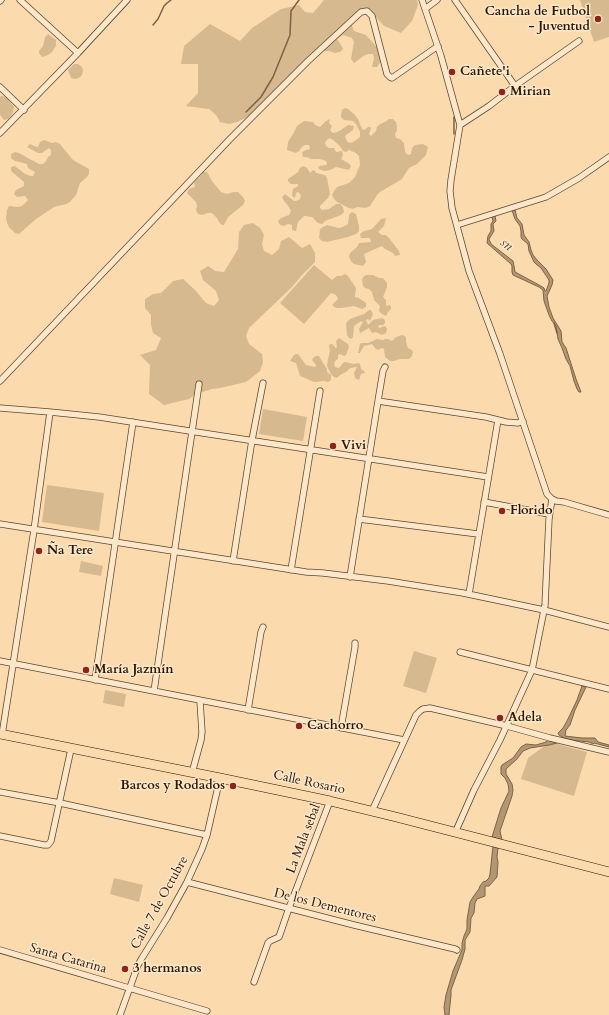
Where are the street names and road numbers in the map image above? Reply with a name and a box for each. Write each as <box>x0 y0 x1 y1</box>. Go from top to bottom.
street label: Calle Rosario <box>272 768 346 798</box>
street label: La Mala sebal <box>284 802 324 876</box>
street label: Calle 7 de Octubre <box>128 854 192 952</box>
street label: De los Dementores <box>272 886 378 926</box>
street label: Santa Catarina <box>28 941 108 977</box>

